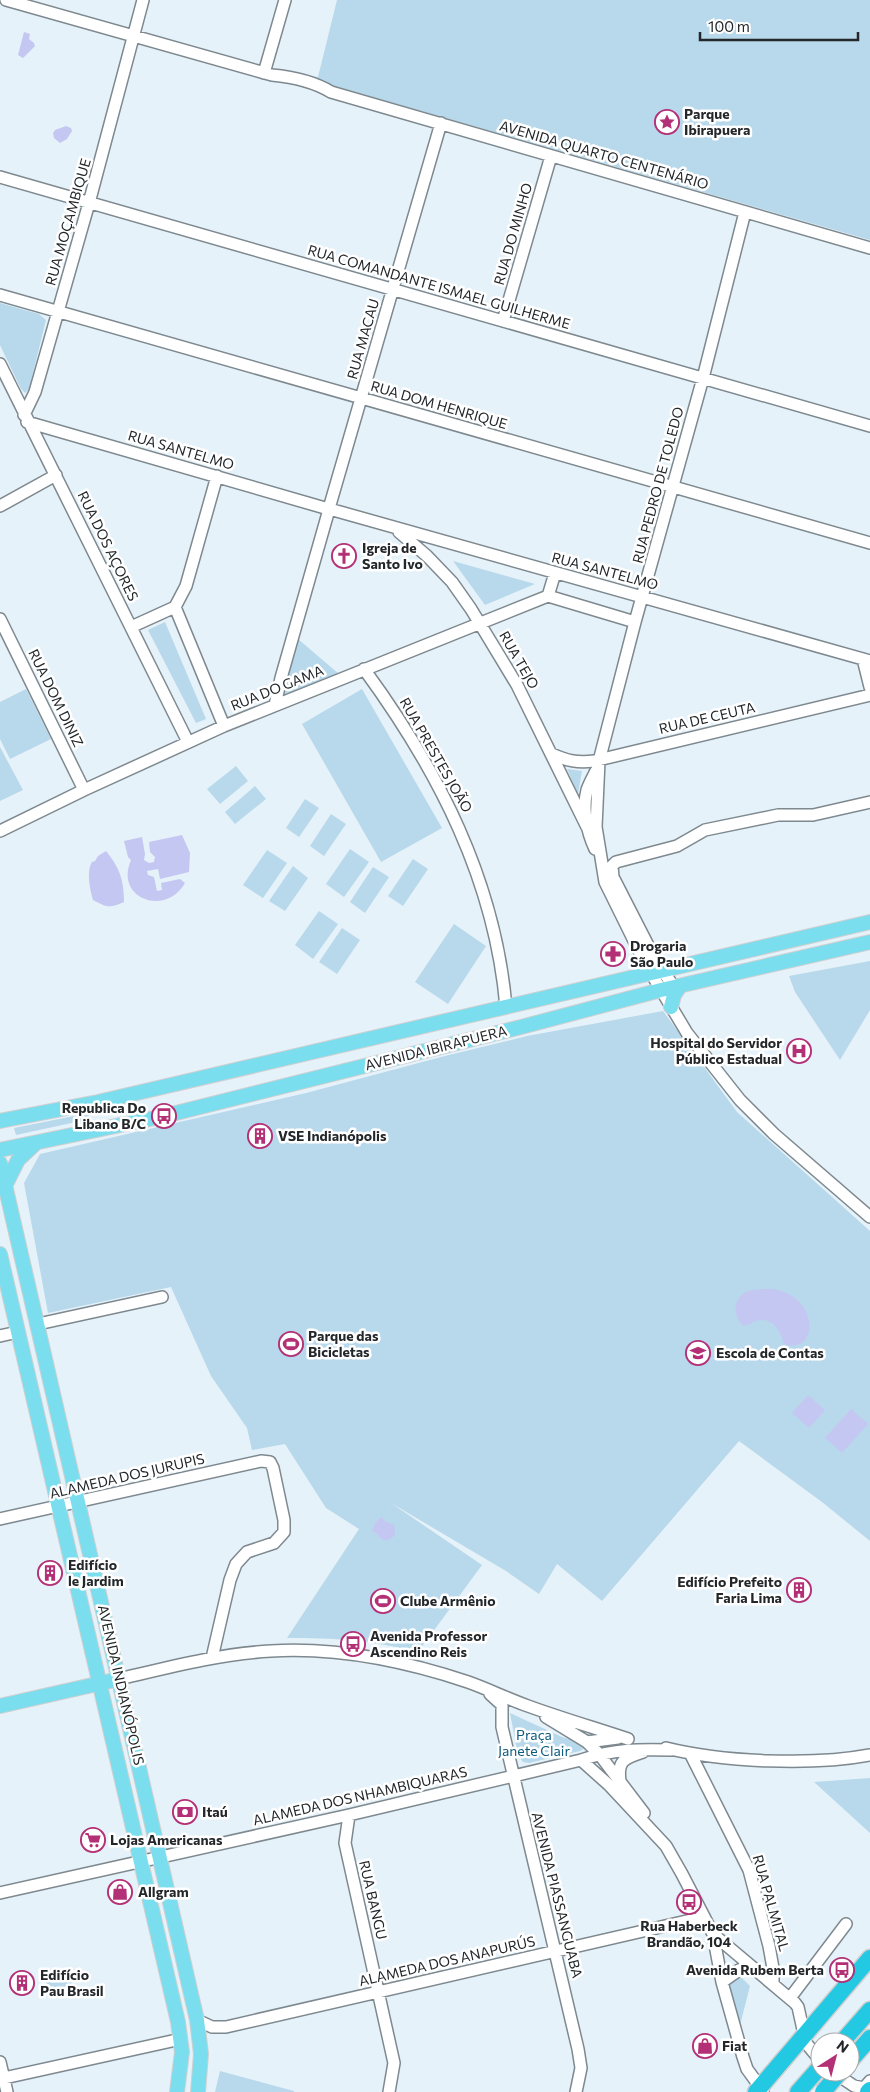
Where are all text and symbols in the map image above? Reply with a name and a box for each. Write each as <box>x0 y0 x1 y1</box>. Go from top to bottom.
scale bar <box>700 10 858 42</box>
text: 100 m <box>708 17 750 35</box>
place label: Parque Ibirapuera <box>684 105 750 138</box>
place icon: Parque Ibirapuera <box>654 109 680 135</box>
street label: AVENIDA QUARTO CENTENÁRIO <box>498 116 711 193</box>
street label: RUA MOÇAMBIQUE <box>41 156 94 287</box>
street label: RUA DO MINHO <box>490 181 535 287</box>
street label: RUA COMANDANTE ISMAEL GUILHERME <box>306 241 572 332</box>
street label: RUA MACAU <box>343 297 382 381</box>
street label: RUA DOM HENRIQUE <box>369 377 509 432</box>
street label: RUA PEDRO DE TOLEDO <box>628 405 687 565</box>
street label: RUA SANTELMO <box>126 426 236 473</box>
street label: RUA DOS AÇORES <box>74 488 142 603</box>
place label: Igreja de Santo Ivo <box>362 539 423 572</box>
church icon: Igreja de Santo Ivo <box>331 543 357 569</box>
street label: RUA SANTELMO <box>550 548 660 593</box>
street label: RUA TEJO <box>496 628 543 692</box>
street label: RUA DOM DINIZ <box>25 646 88 750</box>
street label: RUA DO GAMA <box>228 661 326 714</box>
street label: RUA PRESTES JOÃO <box>397 694 476 815</box>
street label: RUA DE CEUTA <box>657 698 757 737</box>
place label: Drogaria São Paulo <box>630 937 693 970</box>
pharmacy icon: Drogaria São Paulo <box>600 941 626 967</box>
street label: AVENIDA IBIRAPUERA <box>363 1022 509 1073</box>
place label: Hospital do Servidor Público Estadual <box>650 1034 782 1067</box>
hospital icon: Hospital do Servidor Público Estadual <box>786 1038 812 1064</box>
place label: Republica Do Libano B/C <box>62 1099 146 1132</box>
bus stop icon: Republica Do Libano B/C <box>151 1103 177 1129</box>
building icon: VSE Indianópolis <box>247 1123 273 1149</box>
place label: VSE Indianópolis <box>278 1127 387 1144</box>
place label: Parque das Bicicletas <box>308 1327 379 1360</box>
sports icon: Parque das Bicicletas <box>278 1331 304 1357</box>
school or university icon: Escola de Contas <box>685 1340 711 1366</box>
place label: Escola de Contas <box>716 1344 824 1361</box>
street label: ALAMEDA DOS JURUPIS <box>48 1449 206 1502</box>
place label: Edifício le Jardim <box>68 1556 124 1589</box>
building icon: Edifício le Jardim <box>37 1560 63 1586</box>
place label: Edifício Prefeito Faria Lima <box>677 1573 782 1606</box>
building icon: Edifício Prefeito Faria Lima <box>786 1577 812 1603</box>
sports icon: Clube Armênio <box>370 1588 396 1614</box>
place label: Clube Armênio <box>400 1592 496 1609</box>
street label: AVENIDA INDIANÓPOLIS <box>95 1603 148 1767</box>
place label: Avenida Professor Ascendino Reis <box>370 1627 488 1660</box>
bus stop icon: Avenida Professor Ascendino Reis <box>340 1631 366 1657</box>
park label: Praça Janete Clair <box>498 1726 570 1759</box>
street label: ALAMEDA DOS NHAMBIQUARAS <box>251 1763 469 1828</box>
bank icon: Itaú <box>172 1799 198 1825</box>
place label: Itaú <box>202 1803 228 1820</box>
street label: AVENIDA PIASSANGUABA <box>529 1810 586 1980</box>
supermarket icon: Lojas Americanas <box>80 1827 106 1853</box>
place label: Lojas Americanas <box>110 1831 223 1848</box>
street label: RUA PALMITAL <box>750 1853 793 1953</box>
street label: RUA BANGU <box>356 1859 391 1941</box>
shop icon: Allgram <box>107 1879 133 1905</box>
place label: Allgram <box>138 1883 189 1900</box>
bus stop icon: Rua Haberbeck Brandão, 104 <box>676 1889 702 1915</box>
place label: Rua Haberbeck Brandão, 104 <box>640 1917 738 1950</box>
street label: ALAMEDA DOS ANAPURÚS <box>357 1932 537 1989</box>
bus stop icon: Avenida Rubem Berta <box>829 1957 855 1983</box>
place label: Avenida Rubem Berta <box>686 1961 824 1978</box>
place label: Edifício Pau Brasil <box>40 1966 104 1999</box>
building icon: Edifício Pau Brasil <box>9 1970 35 1996</box>
north arrow <box>810 2032 860 2082</box>
shop icon: Fiat <box>692 2033 718 2059</box>
text: N <box>834 2036 852 2056</box>
place label: Fiat <box>722 2037 747 2054</box>

